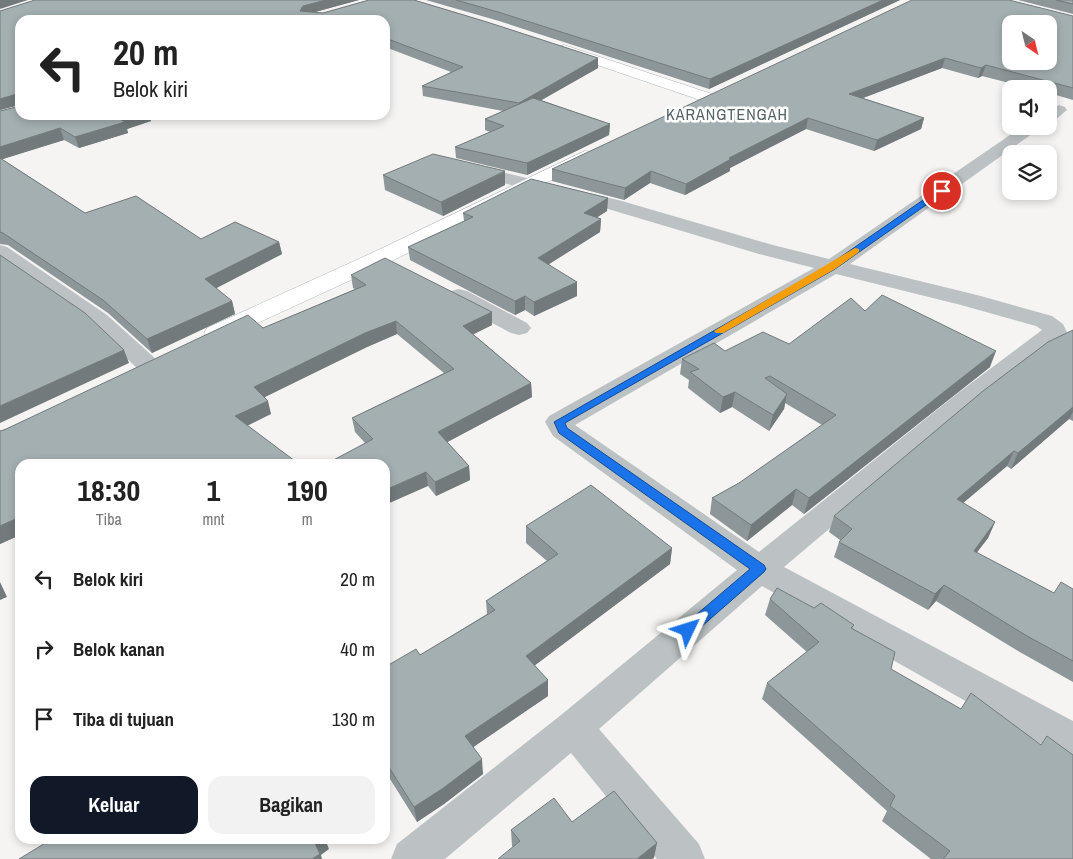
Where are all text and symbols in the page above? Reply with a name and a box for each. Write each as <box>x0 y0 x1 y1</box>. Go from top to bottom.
north arrow <box>1002 15 1058 70</box>
map controls <box>1002 15 1057 200</box>
text: 20 m <box>113 29 178 76</box>
icon: left <box>30 35 95 100</box>
text: Belok kiri <box>113 74 188 104</box>
button: sound <box>1002 80 1057 135</box>
district label: KARANGTENGAH <box>666 103 788 125</box>
button: layers <box>1002 145 1057 200</box>
pin <box>921 170 963 212</box>
icon: arrive <box>928 177 956 205</box>
text: 18:30 <box>77 470 140 510</box>
text: 1 <box>207 470 220 510</box>
text: 190 <box>287 470 328 510</box>
text: Tiba <box>96 508 122 530</box>
text: mnt <box>202 508 224 530</box>
text: m <box>302 508 313 530</box>
icon: left <box>30 565 58 593</box>
text: Belok kiri <box>73 566 143 592</box>
text: 20 m <box>340 566 375 592</box>
position arrow <box>661 603 713 655</box>
icon: right <box>30 635 58 663</box>
text: Belok kanan <box>73 636 165 662</box>
text: 40 m <box>340 636 375 662</box>
icon: arrive <box>30 705 58 733</box>
text: Tiba di tujuan <box>73 706 174 732</box>
text: 130 m <box>332 706 375 732</box>
button: Keluar <box>30 776 198 834</box>
button: Bagikan <box>208 776 375 834</box>

